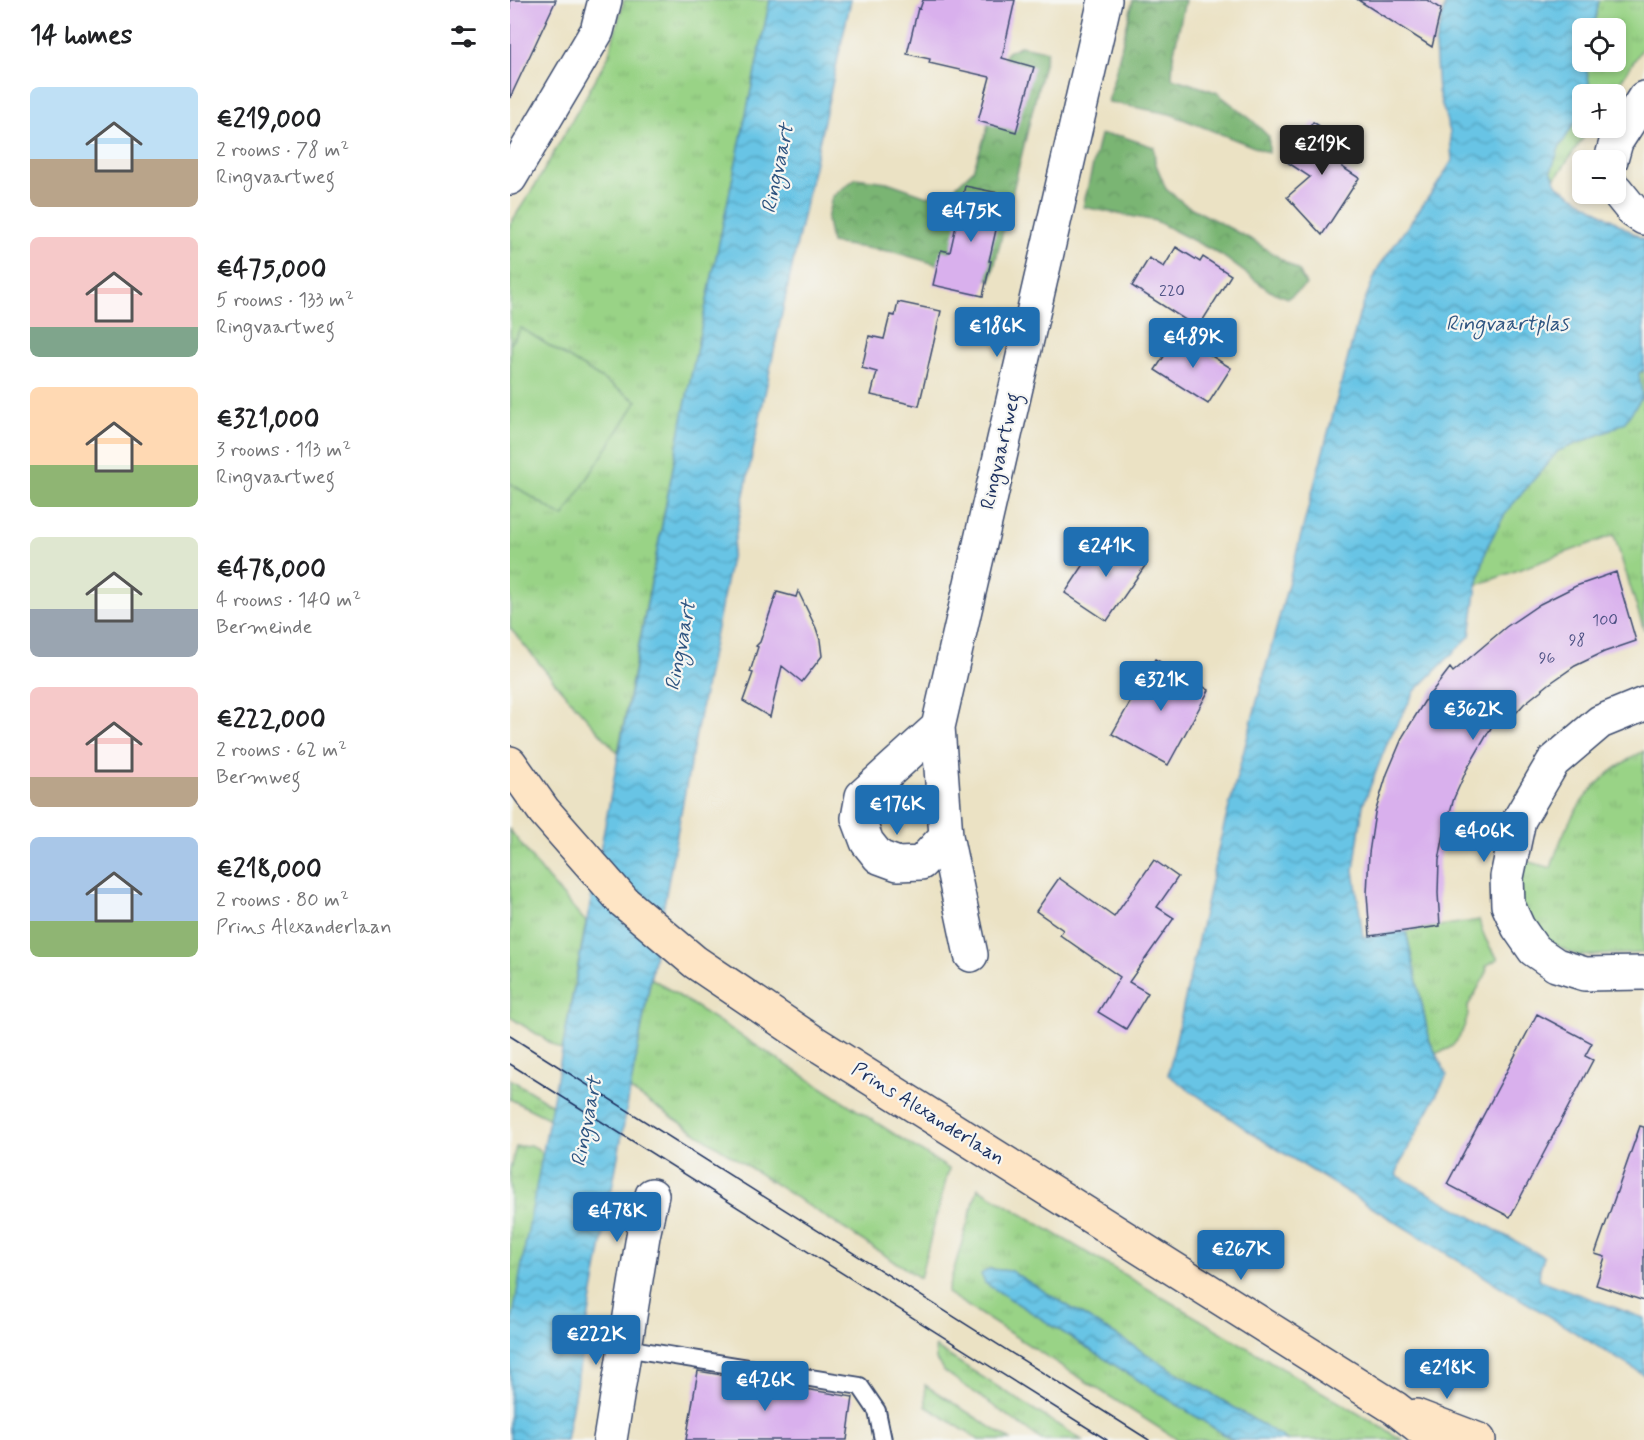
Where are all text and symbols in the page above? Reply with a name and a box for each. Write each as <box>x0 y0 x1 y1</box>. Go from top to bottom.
map controls <box>1572 18 1626 204</box>
button: locate <box>1572 18 1626 72</box>
text: 14 homes <box>30 19 132 53</box>
icon: filters <box>447 20 480 53</box>
button: + <box>1572 84 1626 138</box>
text: €219,000 <box>216 103 321 137</box>
icon: home <box>78 111 150 183</box>
water label: Ringvaart <box>755 120 803 216</box>
pin: €219K <box>1280 125 1364 176</box>
text: €219K <box>1294 131 1350 158</box>
text: 2 rooms · 78 m² <box>216 137 349 164</box>
button: − <box>1572 150 1626 204</box>
text: Ringvaartweg <box>216 164 335 191</box>
pin: €475K <box>929 192 1013 243</box>
text: €475K <box>941 198 1001 225</box>
text: €475,000 <box>216 253 326 287</box>
icon: home <box>78 261 150 333</box>
house number: 220 <box>1159 281 1185 302</box>
text: 5 rooms · 133 m² <box>216 287 354 314</box>
pin: €186K <box>955 307 1039 358</box>
water label: Ringvaartplas <box>1446 310 1570 340</box>
text: €186K <box>969 313 1025 340</box>
text: Ringvaartweg <box>216 314 335 341</box>
pin: €489K <box>1151 318 1235 369</box>
text: €489K <box>1163 324 1223 351</box>
street label: Ringvaartweg <box>974 390 1029 512</box>
text: €321,000 <box>216 403 319 437</box>
icon: home <box>78 411 150 483</box>
text: 3 rooms · 113 m² <box>216 437 351 464</box>
text: Ringvaartweg <box>216 464 335 491</box>
pin: €241K <box>1064 527 1148 578</box>
text: €241K <box>1078 533 1134 560</box>
text: €478,000 <box>216 553 326 587</box>
icon: home <box>78 561 150 633</box>
text: 4 rooms · 140 m² <box>216 587 361 614</box>
water label: Ringvaart <box>659 597 706 693</box>
house number: 100 <box>1592 610 1618 631</box>
text: Bermeinde <box>216 614 312 641</box>
house number: 98 <box>1569 630 1585 651</box>
house number: 96 <box>1539 648 1555 669</box>
pin: €321K <box>1119 661 1203 712</box>
text: €321K <box>1134 667 1188 694</box>
pin: €362K <box>1431 690 1515 741</box>
text: €362K <box>1443 696 1503 723</box>
text: €222,000 <box>216 703 326 737</box>
icon: home <box>78 711 150 783</box>
text: 2 rooms · 62 m² <box>216 737 347 764</box>
text: Bermweg <box>216 764 301 791</box>
pin: €176K <box>855 785 939 836</box>
text: €176K <box>869 791 925 818</box>
pin: €406K <box>1442 812 1526 863</box>
text: €406K <box>1454 818 1514 845</box>
text: €218,000 <box>216 853 322 887</box>
icon: home <box>78 861 150 933</box>
text: 2 rooms · 80 m² <box>216 887 349 914</box>
text: Prins Alexanderlaan <box>216 914 392 941</box>
street label: Prins Alexanderlaan <box>846 1056 1010 1172</box>
water label: Ringvaart <box>565 1073 612 1169</box>
pin: €478K <box>575 1192 659 1243</box>
text: €478K <box>587 1198 647 1225</box>
pin: €267K <box>1199 1230 1283 1281</box>
text: €267K <box>1211 1236 1271 1263</box>
pin: €222K <box>554 1315 638 1366</box>
text: €222K <box>566 1321 626 1348</box>
pin: €218K <box>1405 1349 1489 1400</box>
text: €218K <box>1419 1355 1475 1382</box>
pin: €426K <box>723 1361 807 1412</box>
text: €426K <box>736 1367 794 1394</box>

